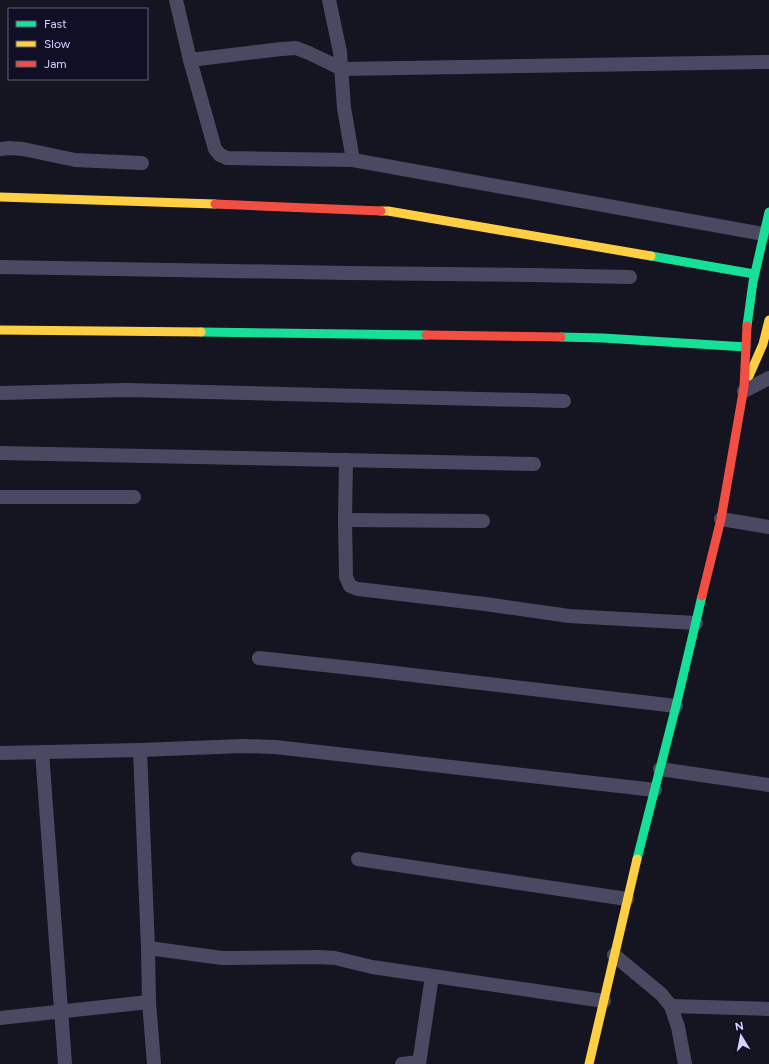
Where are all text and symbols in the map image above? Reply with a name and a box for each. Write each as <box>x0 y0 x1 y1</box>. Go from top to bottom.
legend <box>8 8 148 80</box>
text: Fast <box>44 17 67 31</box>
text: Slow <box>44 37 71 51</box>
text: Jam <box>44 57 67 71</box>
north arrow <box>721 1016 761 1056</box>
text: N <box>734 1020 745 1034</box>

